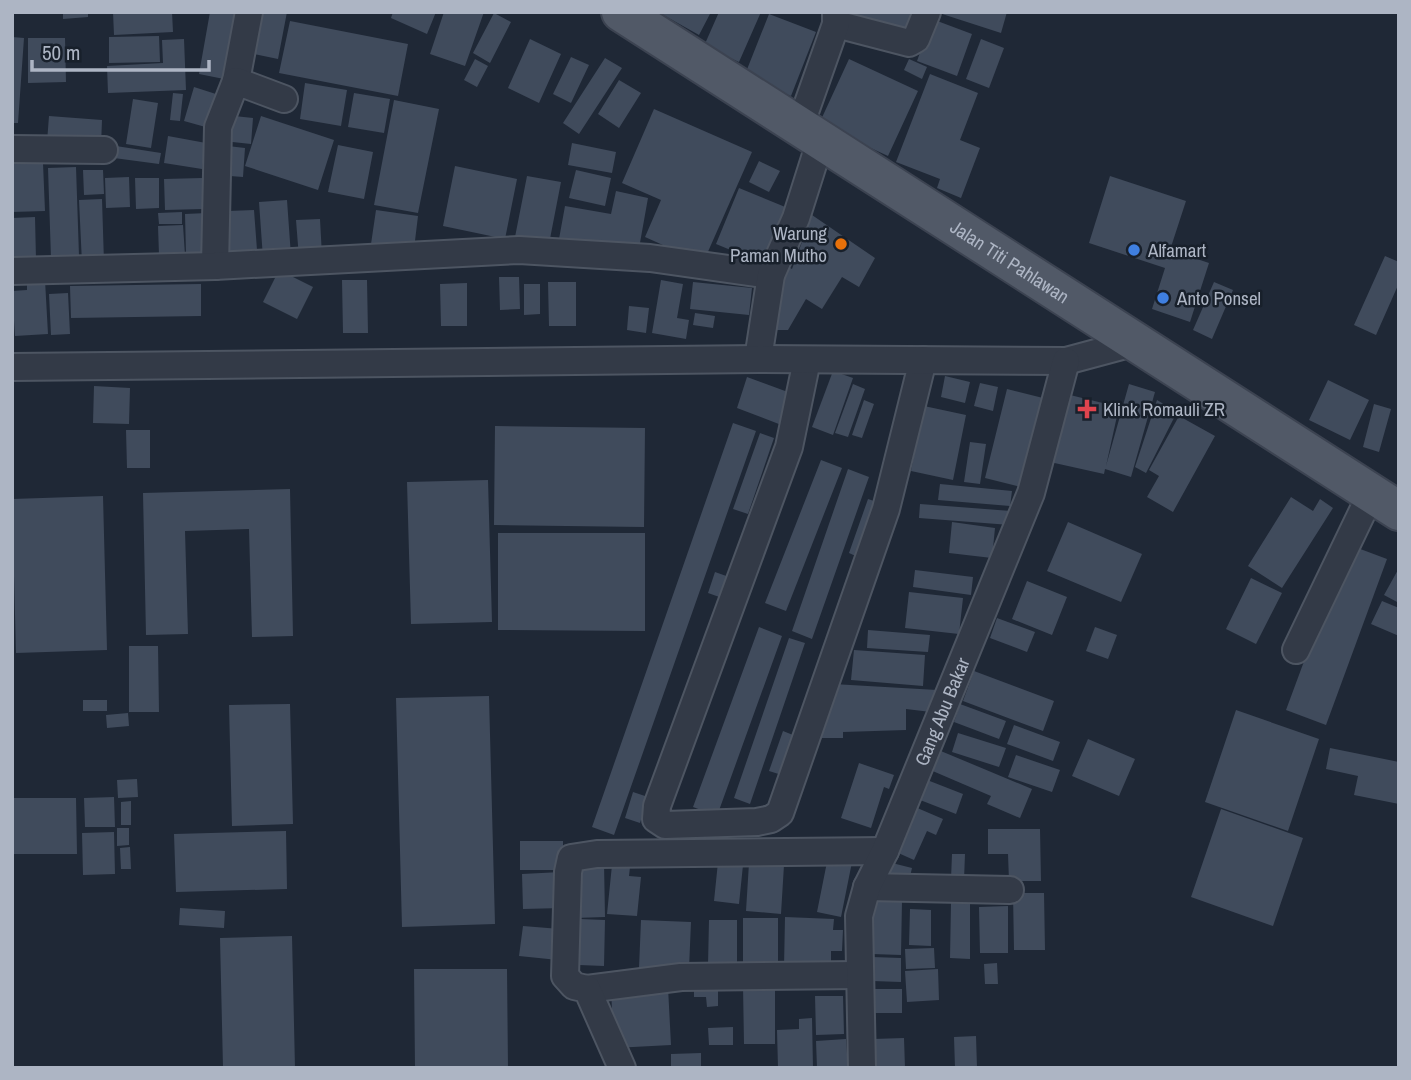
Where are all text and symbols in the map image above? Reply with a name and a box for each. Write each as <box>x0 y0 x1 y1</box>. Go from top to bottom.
scale bar <box>32 28 208 72</box>
text: 50 m <box>42 38 80 67</box>
street label: Jalan Titi Pahlawan <box>945 214 1074 309</box>
place label: Warung Paman Mutho <box>730 220 827 268</box>
marker: Warung Paman Mutho <box>833 236 849 252</box>
place label: Alfamart <box>1147 237 1207 263</box>
marker: Alfamart <box>1126 242 1142 258</box>
place label: Anto Ponsel <box>1176 285 1261 311</box>
marker: Anto Ponsel <box>1155 290 1171 306</box>
place label: Klink Romauli ZR <box>1103 396 1225 422</box>
marker: Klink Romauli ZR <box>1077 399 1097 419</box>
street label: Gang Abu Bakar <box>908 653 976 769</box>

